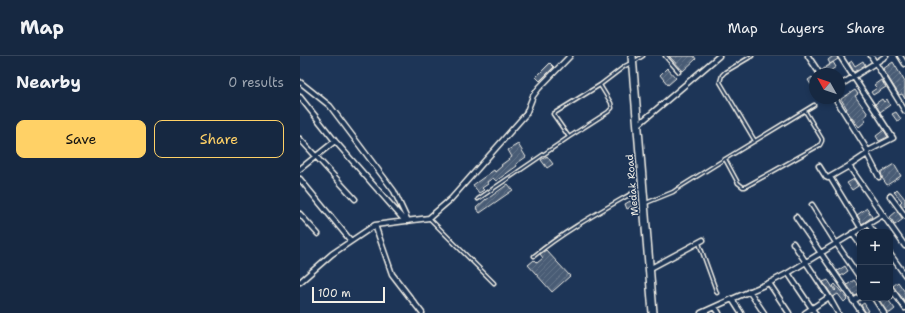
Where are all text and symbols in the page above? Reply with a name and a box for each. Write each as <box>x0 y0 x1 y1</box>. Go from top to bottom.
text: Map <box>20 15 64 40</box>
text: Map <box>728 19 758 37</box>
text: Layers <box>780 19 824 37</box>
text: Share <box>846 19 885 37</box>
north arrow <box>809 68 845 104</box>
text: Nearby <box>16 71 81 93</box>
text: 0 results <box>228 74 284 91</box>
button: Save <box>16 120 146 158</box>
button: Share <box>154 120 284 158</box>
street label: Medak Road <box>623 153 641 216</box>
map controls <box>857 229 893 301</box>
button: + <box>857 229 893 265</box>
button: − <box>857 265 893 301</box>
scale bar <box>312 285 385 304</box>
text: 100 m <box>318 286 351 301</box>

